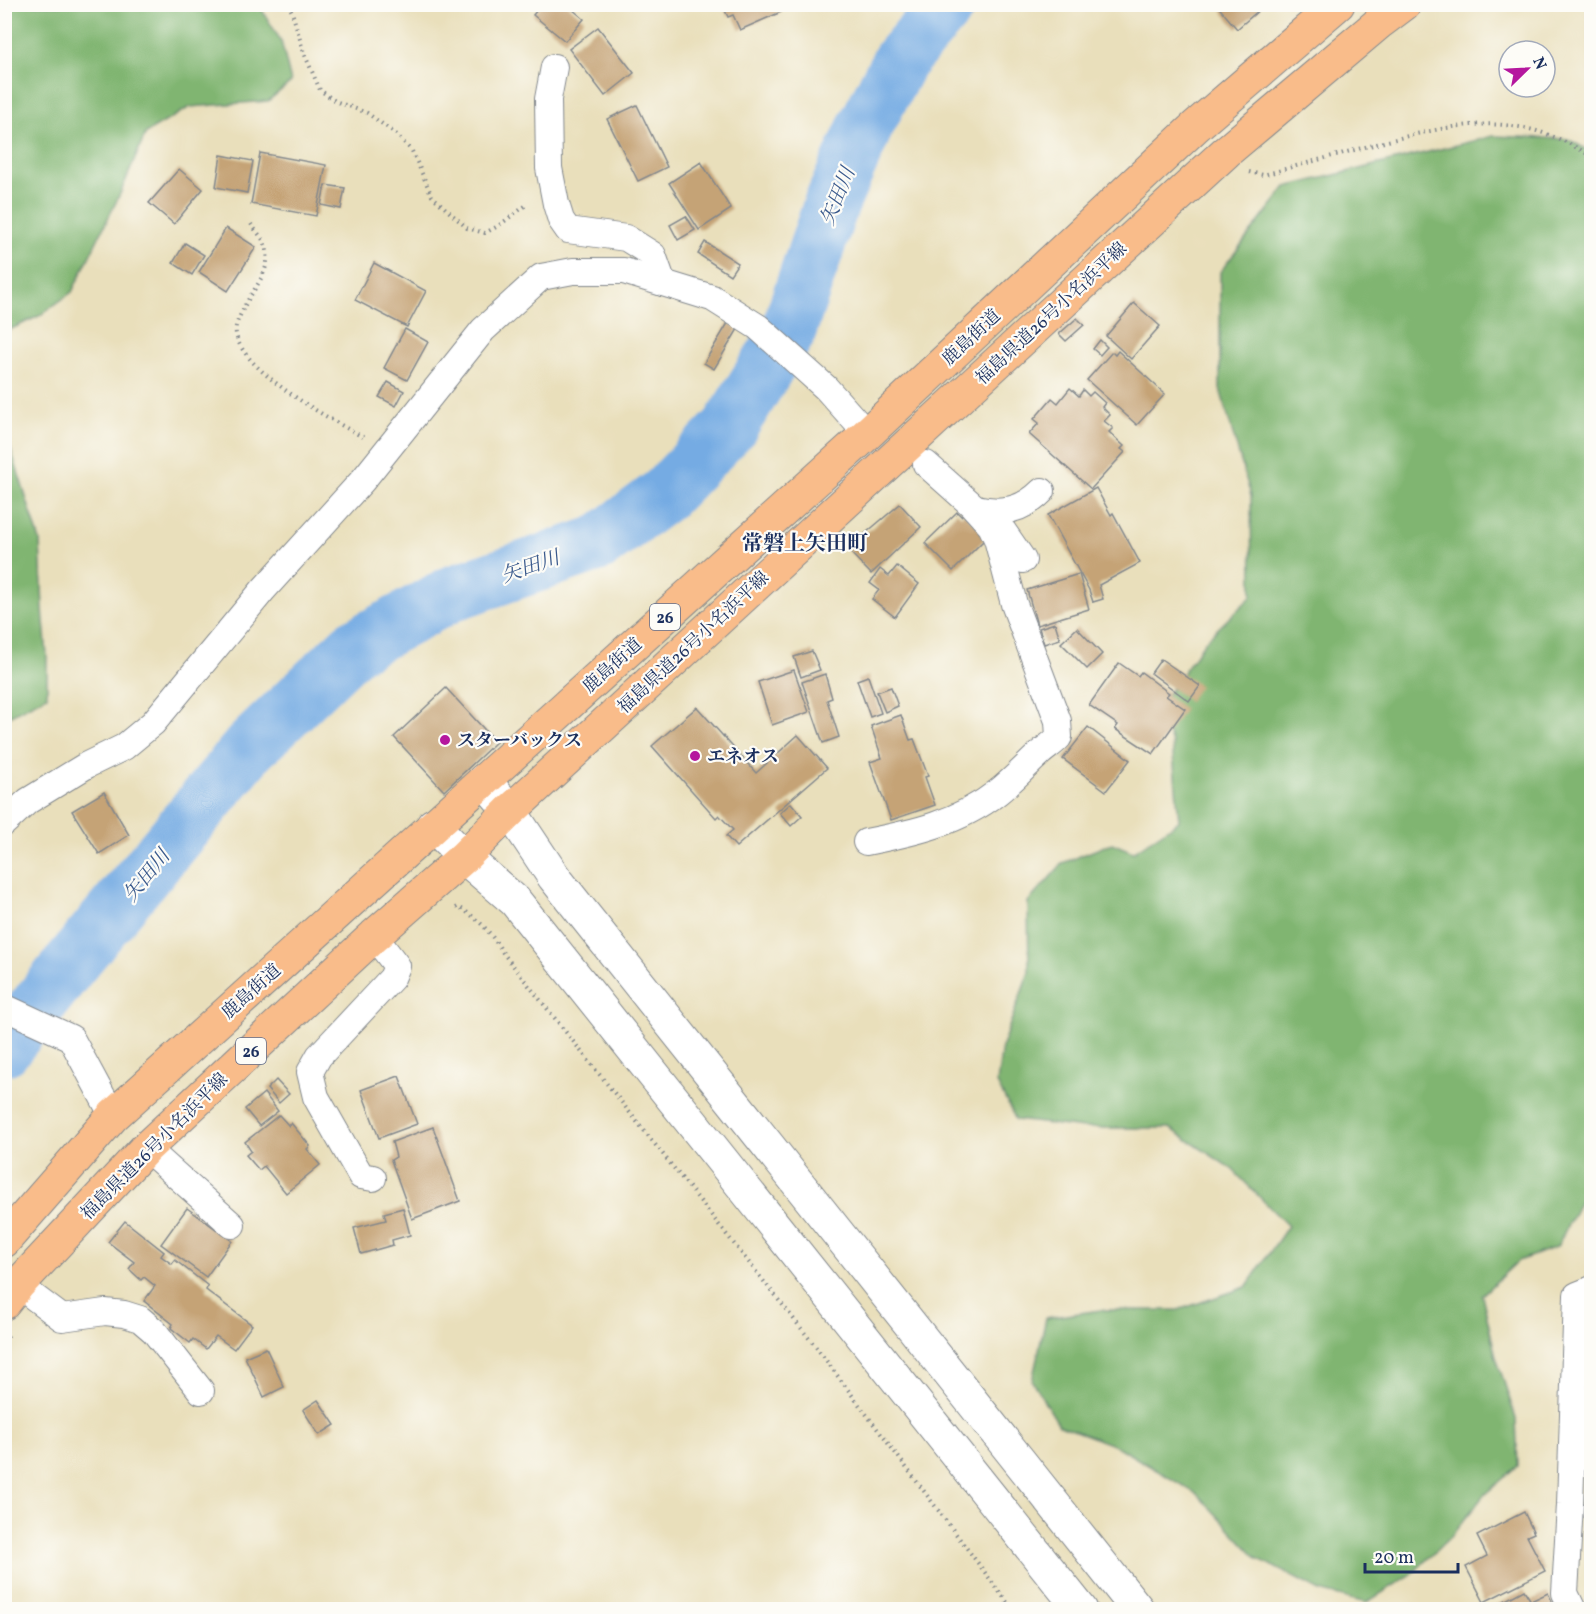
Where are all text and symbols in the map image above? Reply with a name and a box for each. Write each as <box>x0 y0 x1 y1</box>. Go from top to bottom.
north arrow <box>1497 39 1557 99</box>
text: N <box>1526 54 1551 74</box>
water label: 矢田川 <box>815 162 864 230</box>
street label: 福島県道26号小名浜平線 <box>971 237 1133 391</box>
street label: 鹿島街道 <box>937 304 1007 372</box>
district label: 常磐上矢田町 <box>742 530 868 559</box>
water label: 矢田川 <box>498 544 565 591</box>
street label: 福島県道26号小名浜平線 <box>613 566 775 720</box>
road number: 26 <box>650 604 680 630</box>
street label: 鹿島街道 <box>578 633 648 699</box>
place label: スターバックス <box>457 729 582 754</box>
marker: スターバックス <box>438 733 452 747</box>
place label: エネオス <box>707 745 779 770</box>
marker: エネオス <box>688 749 702 763</box>
water label: 矢田川 <box>118 843 179 908</box>
street label: 鹿島街道 <box>217 959 287 1025</box>
road number: 26 <box>236 1038 266 1064</box>
street label: 福島県道26号小名浜平線 <box>76 1068 234 1226</box>
scale bar <box>1365 1536 1458 1574</box>
text: 20 m <box>1374 1546 1414 1571</box>

